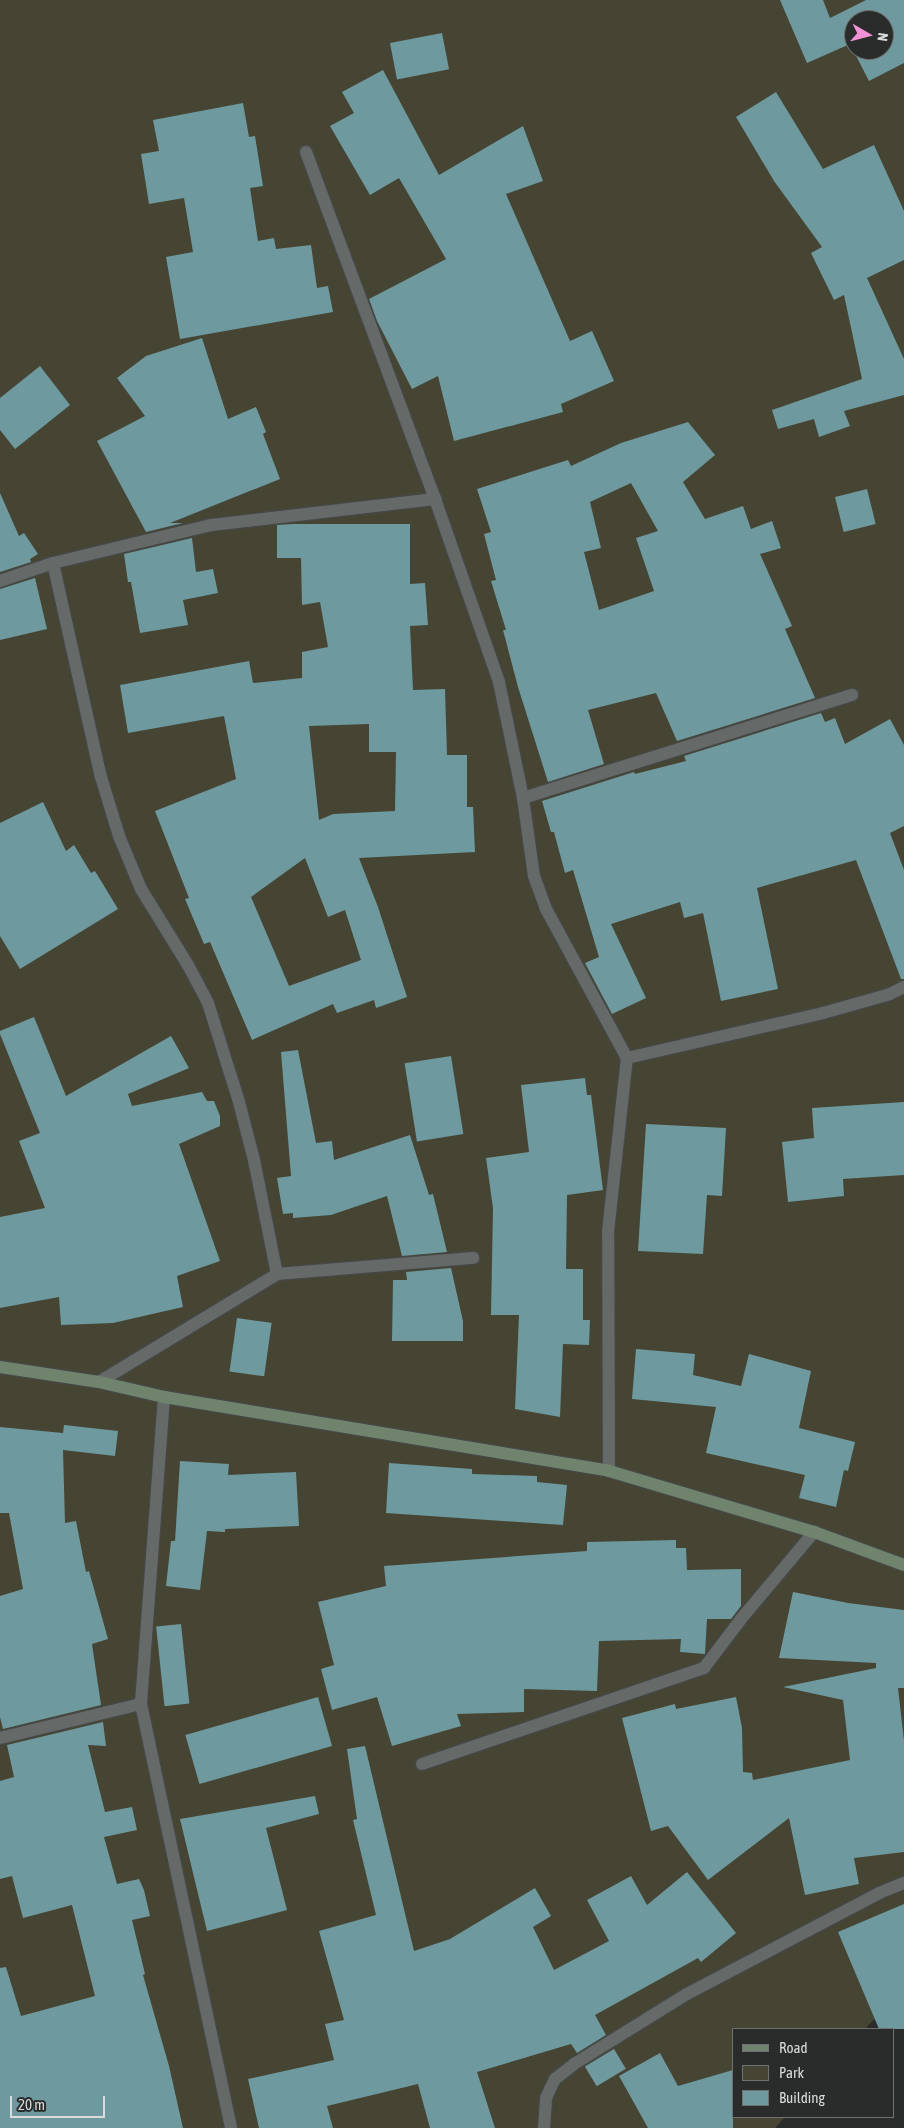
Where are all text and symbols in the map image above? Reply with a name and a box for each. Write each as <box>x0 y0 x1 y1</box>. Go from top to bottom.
north arrow <box>844 10 894 60</box>
text: N <box>874 32 891 42</box>
legend <box>732 2028 894 2118</box>
text: Road <box>779 2039 808 2056</box>
text: Park <box>779 2064 804 2081</box>
scale bar <box>12 2086 108 2118</box>
text: Building <box>779 2089 825 2106</box>
text: 20 m <box>18 2096 45 2113</box>

